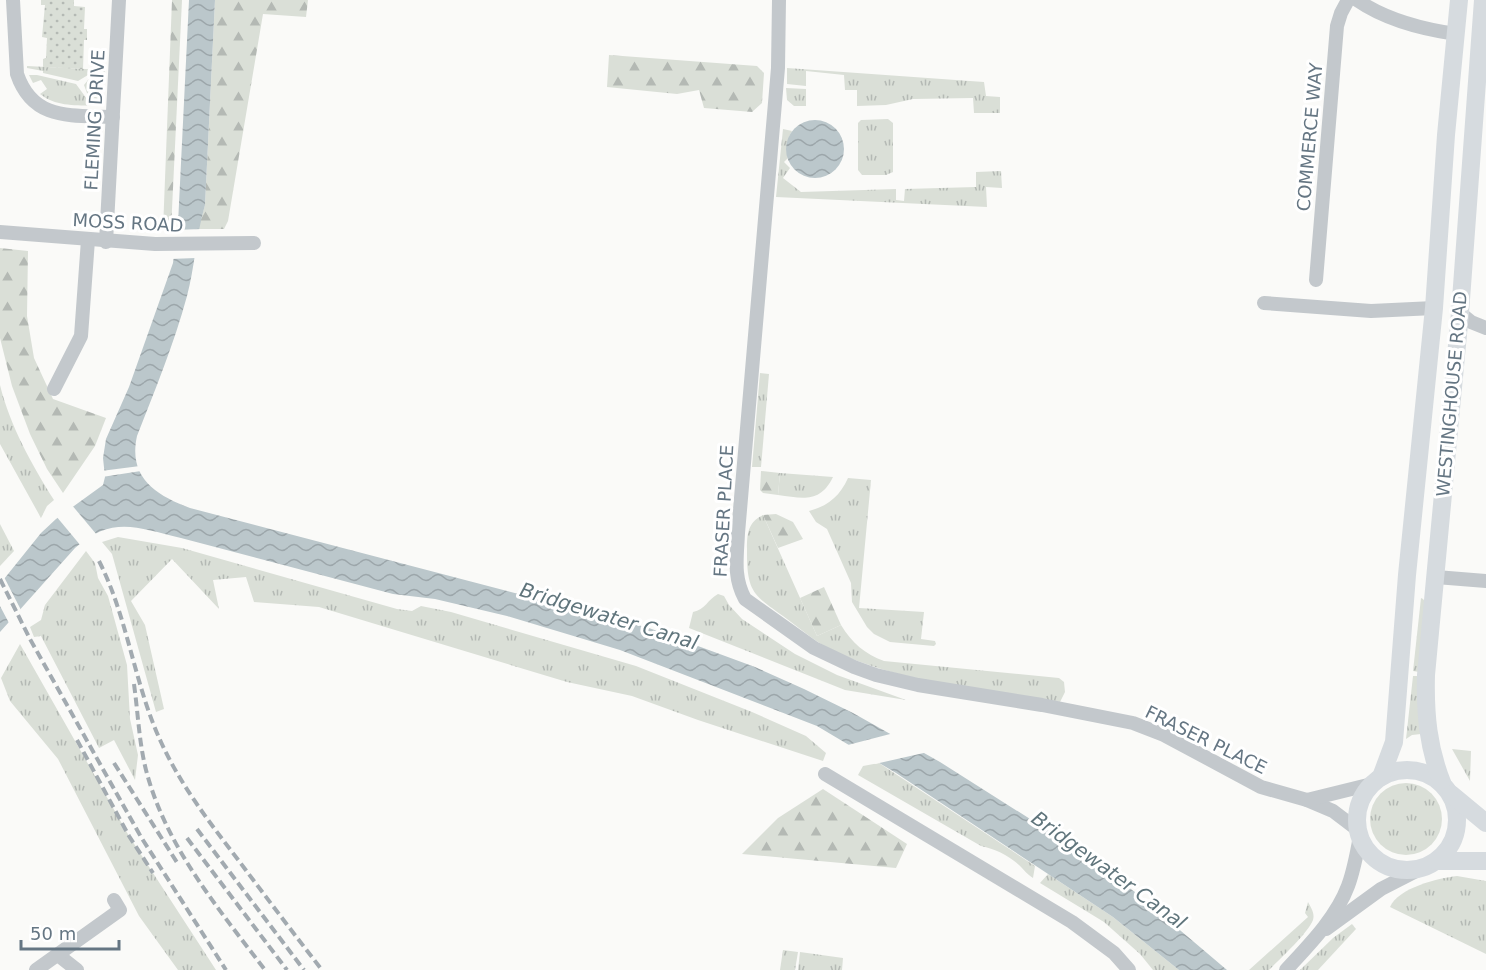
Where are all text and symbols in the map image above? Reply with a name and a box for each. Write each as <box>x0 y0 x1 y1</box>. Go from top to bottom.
street label: FLEMING DRIVE <box>80 49 109 191</box>
street label: COMMERCE WAY <box>1293 61 1327 212</box>
street label: MOSS ROAD <box>72 209 184 236</box>
street label: WESTINGHOUSE ROAD <box>1432 290 1471 498</box>
street label: FRASER PLACE <box>710 444 737 578</box>
water label: Bridgewater Canal <box>517 577 702 655</box>
street label: FRASER PLACE <box>1142 701 1270 778</box>
water label: Bridgewater Canal <box>1027 806 1191 934</box>
scale bar <box>21 913 118 951</box>
text: 50 m <box>30 923 76 944</box>

